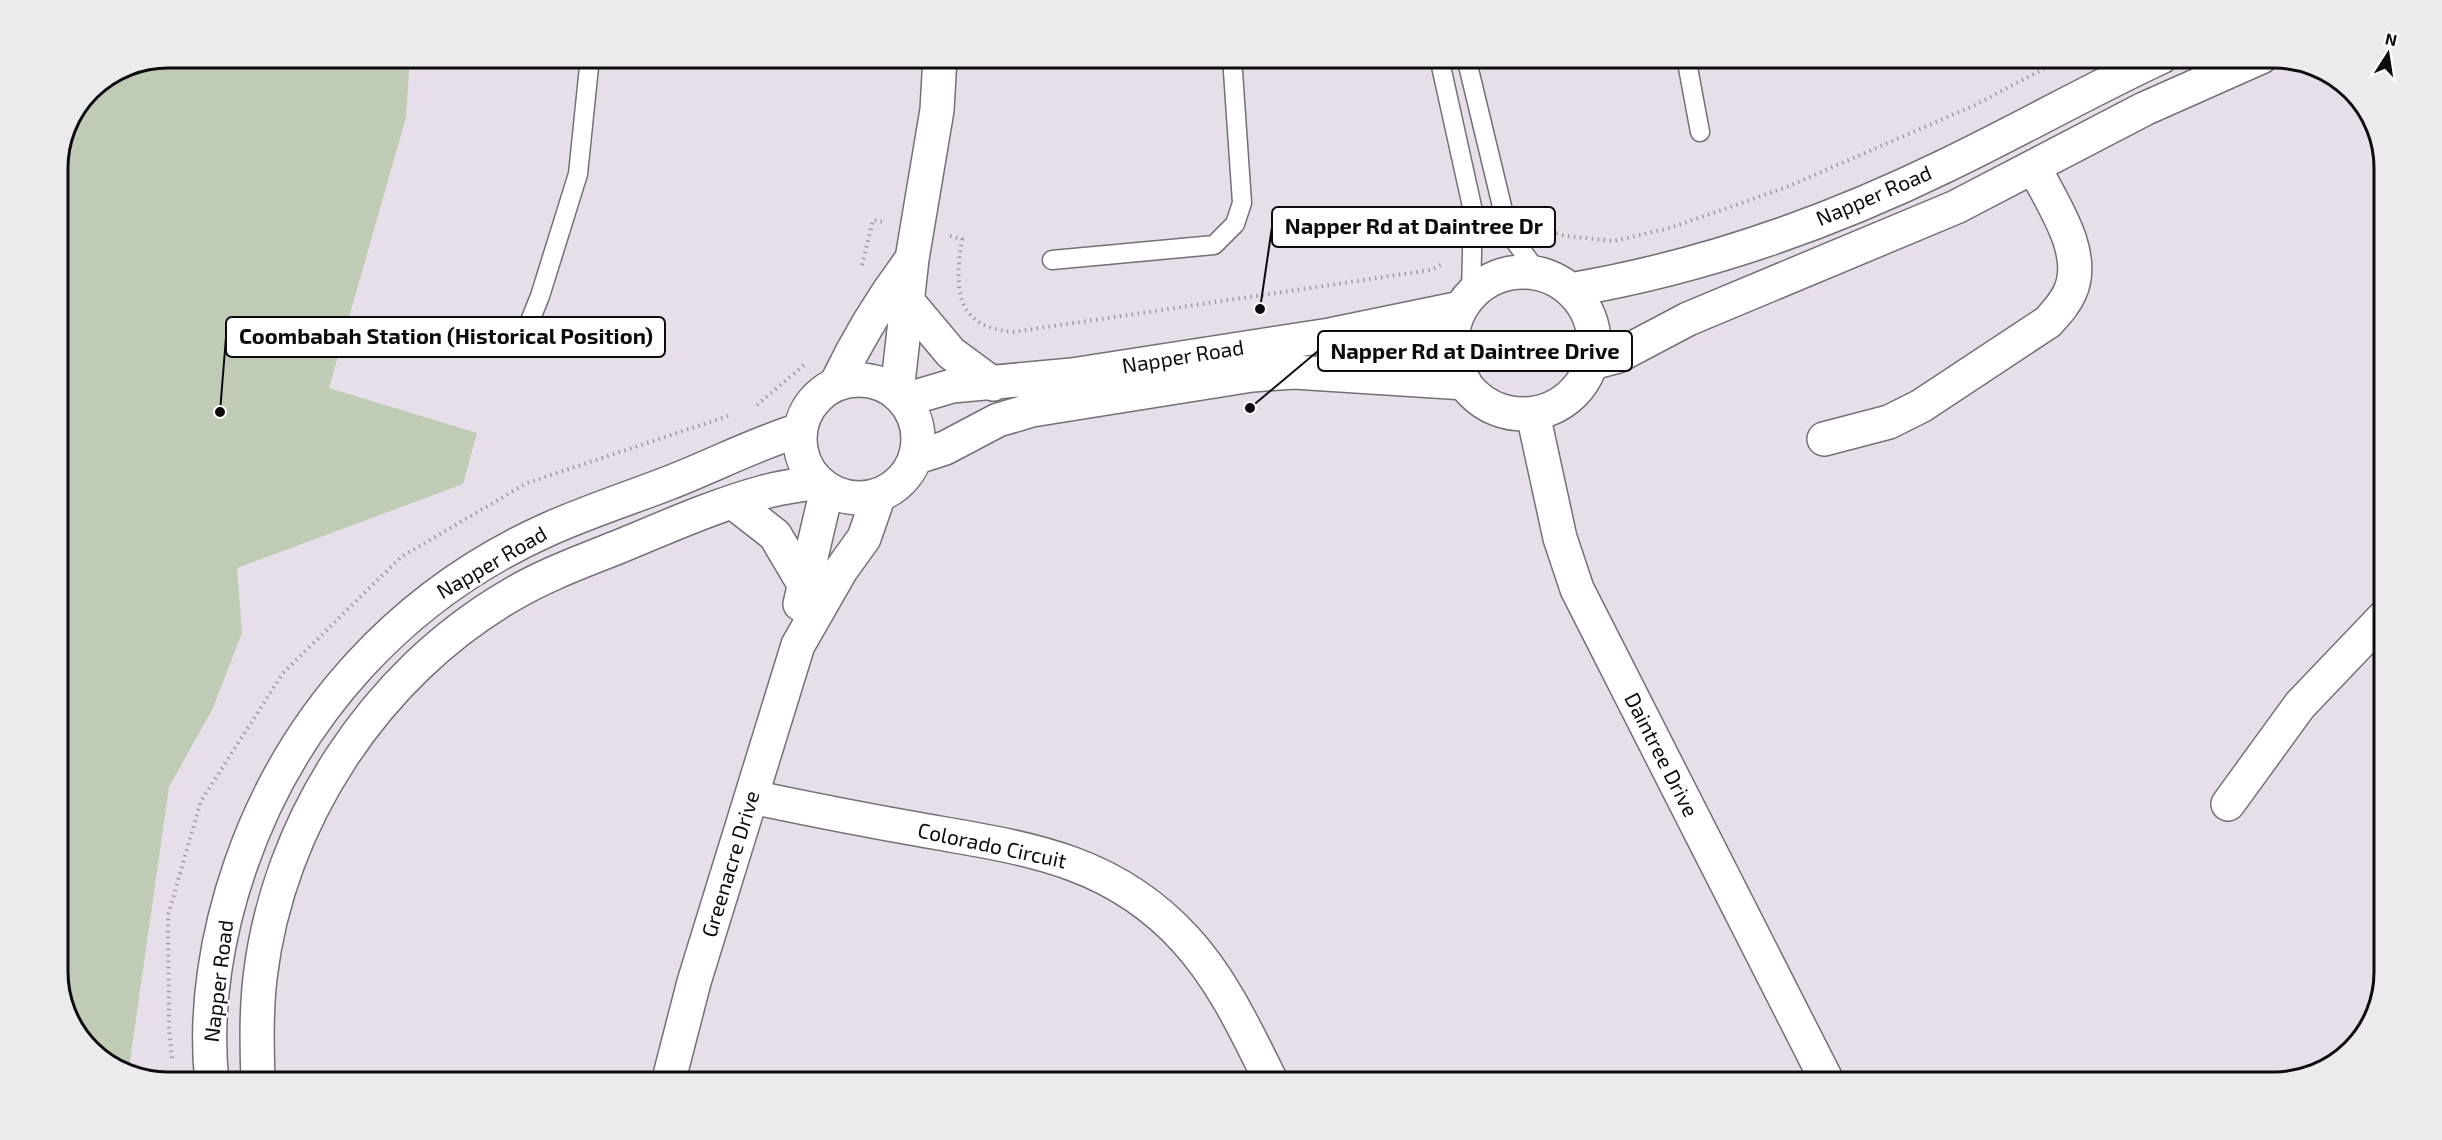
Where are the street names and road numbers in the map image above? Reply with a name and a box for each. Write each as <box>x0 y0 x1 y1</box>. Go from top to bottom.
street label: Napper Road <box>1812 159 1935 230</box>
street label: Napper Road <box>1120 334 1245 377</box>
street label: Napper Road <box>432 520 551 603</box>
street label: Daintree Drive <box>1620 688 1704 821</box>
street label: Greenacre Drive <box>695 787 764 940</box>
street label: Colorado Circuit <box>916 817 1069 873</box>
street label: Napper Road <box>198 918 237 1043</box>

